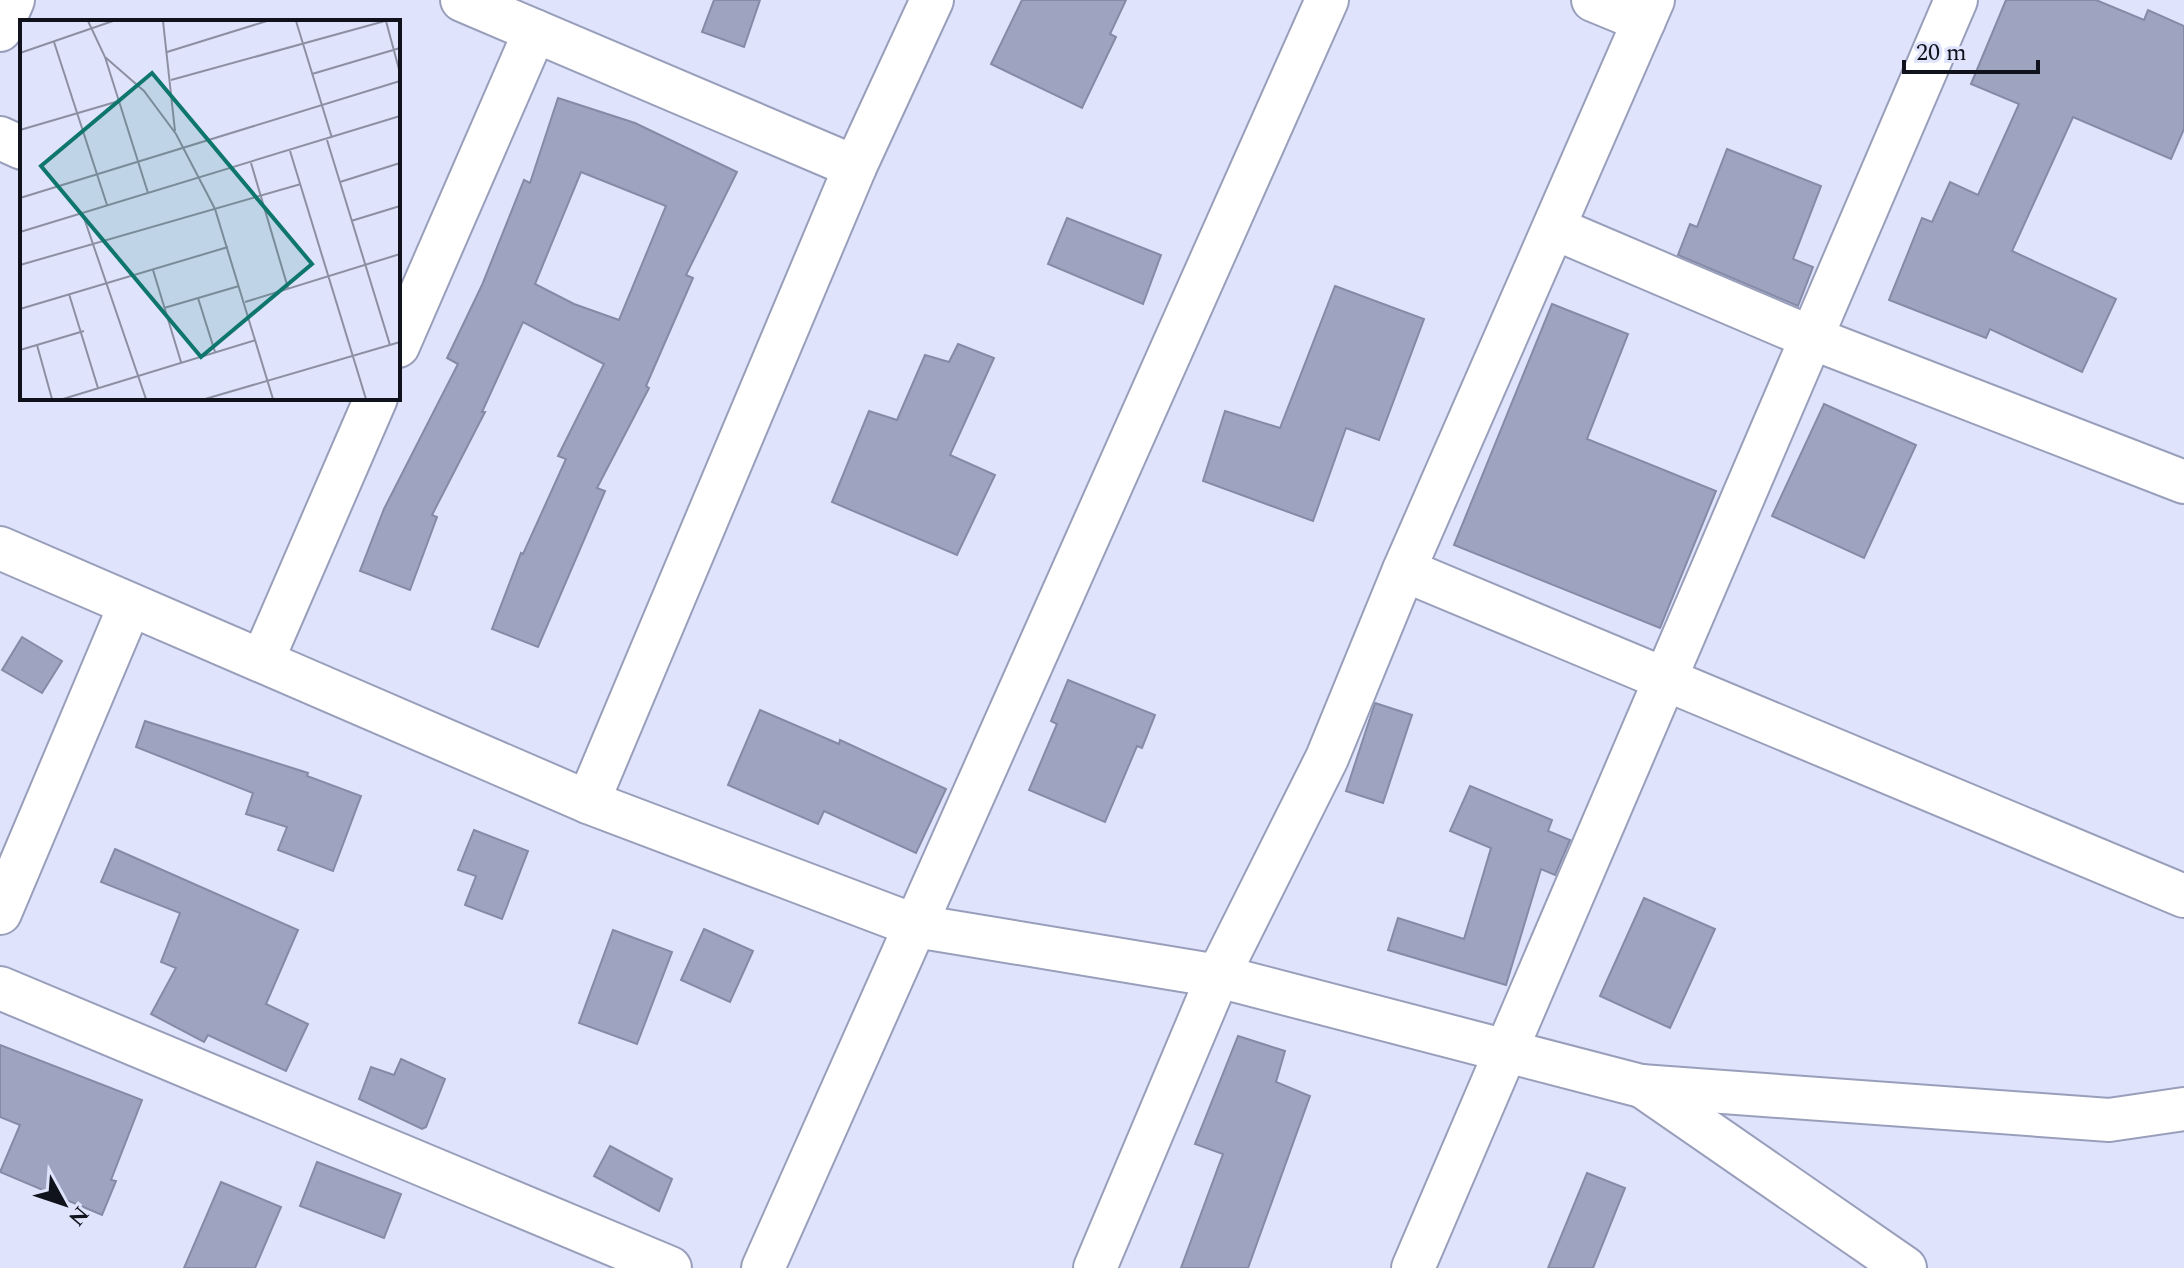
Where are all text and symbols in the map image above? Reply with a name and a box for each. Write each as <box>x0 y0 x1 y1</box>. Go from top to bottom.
inset map <box>20 20 400 400</box>
scale bar <box>1904 24 2038 74</box>
text: 20 m <box>1916 35 1967 71</box>
north arrow <box>24 1164 104 1244</box>
text: N <box>60 1198 97 1233</box>

